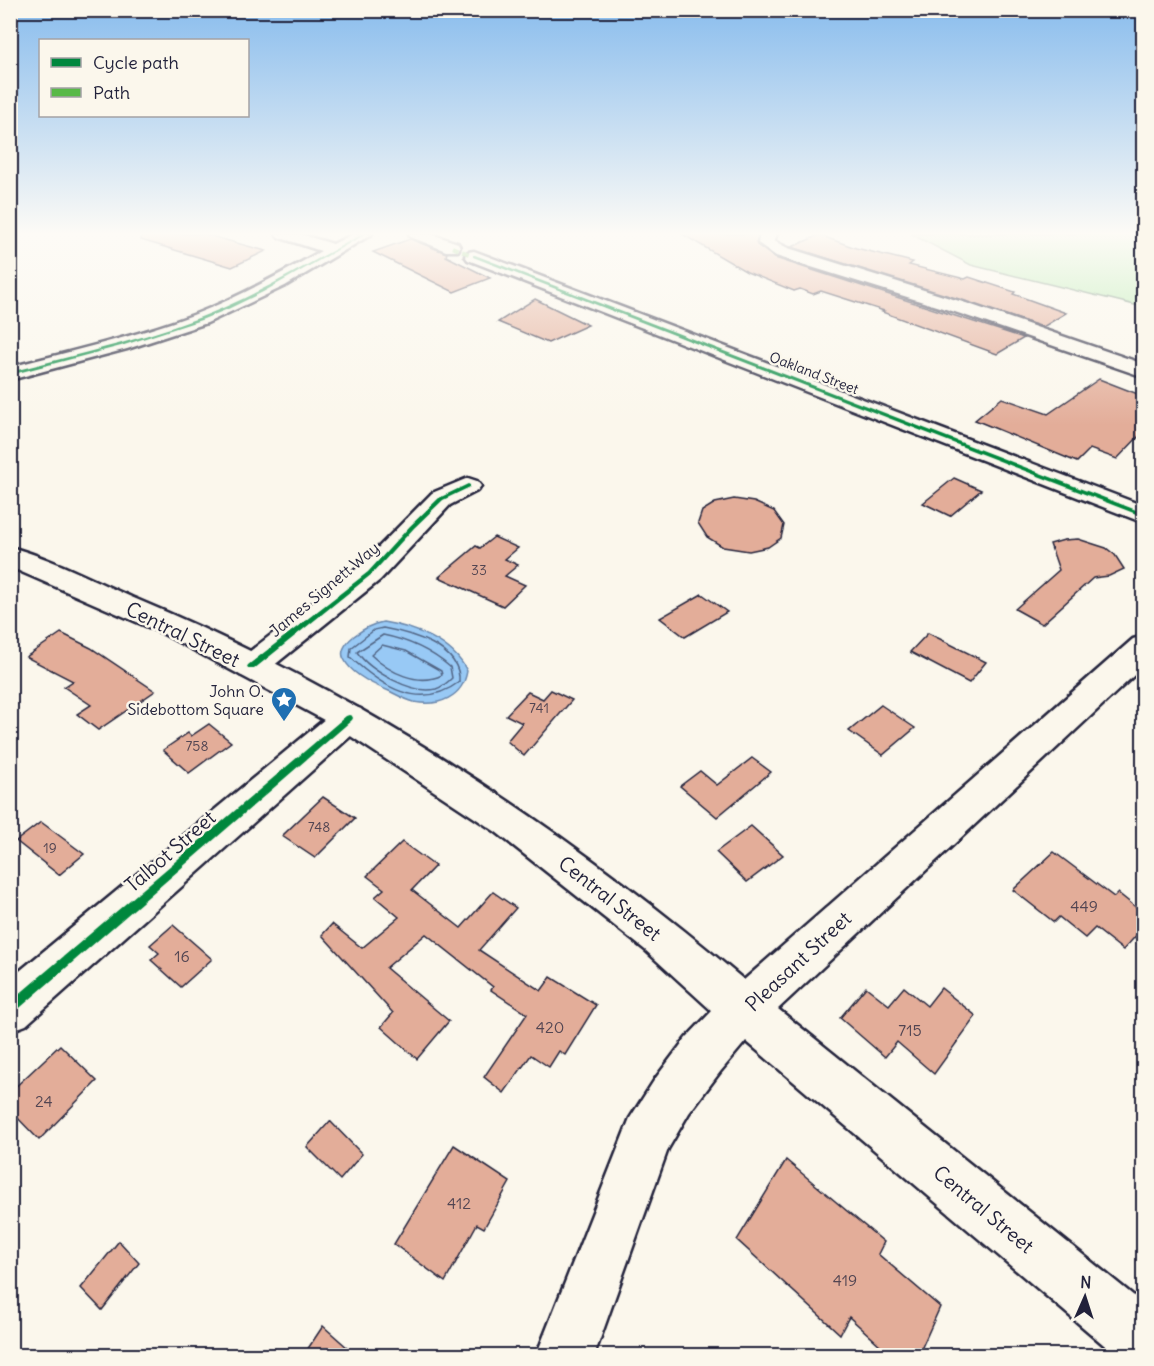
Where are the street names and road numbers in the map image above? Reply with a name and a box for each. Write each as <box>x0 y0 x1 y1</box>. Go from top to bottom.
street label: Oakland Street <box>767 348 861 398</box>
street label: James Signett Way <box>265 537 383 641</box>
street label: Central Street <box>122 596 244 672</box>
street label: Talbot Street <box>120 805 221 897</box>
street label: Central Street <box>554 850 667 946</box>
street label: Pleasant Street <box>740 905 856 1016</box>
street label: Central Street <box>929 1160 1040 1258</box>

